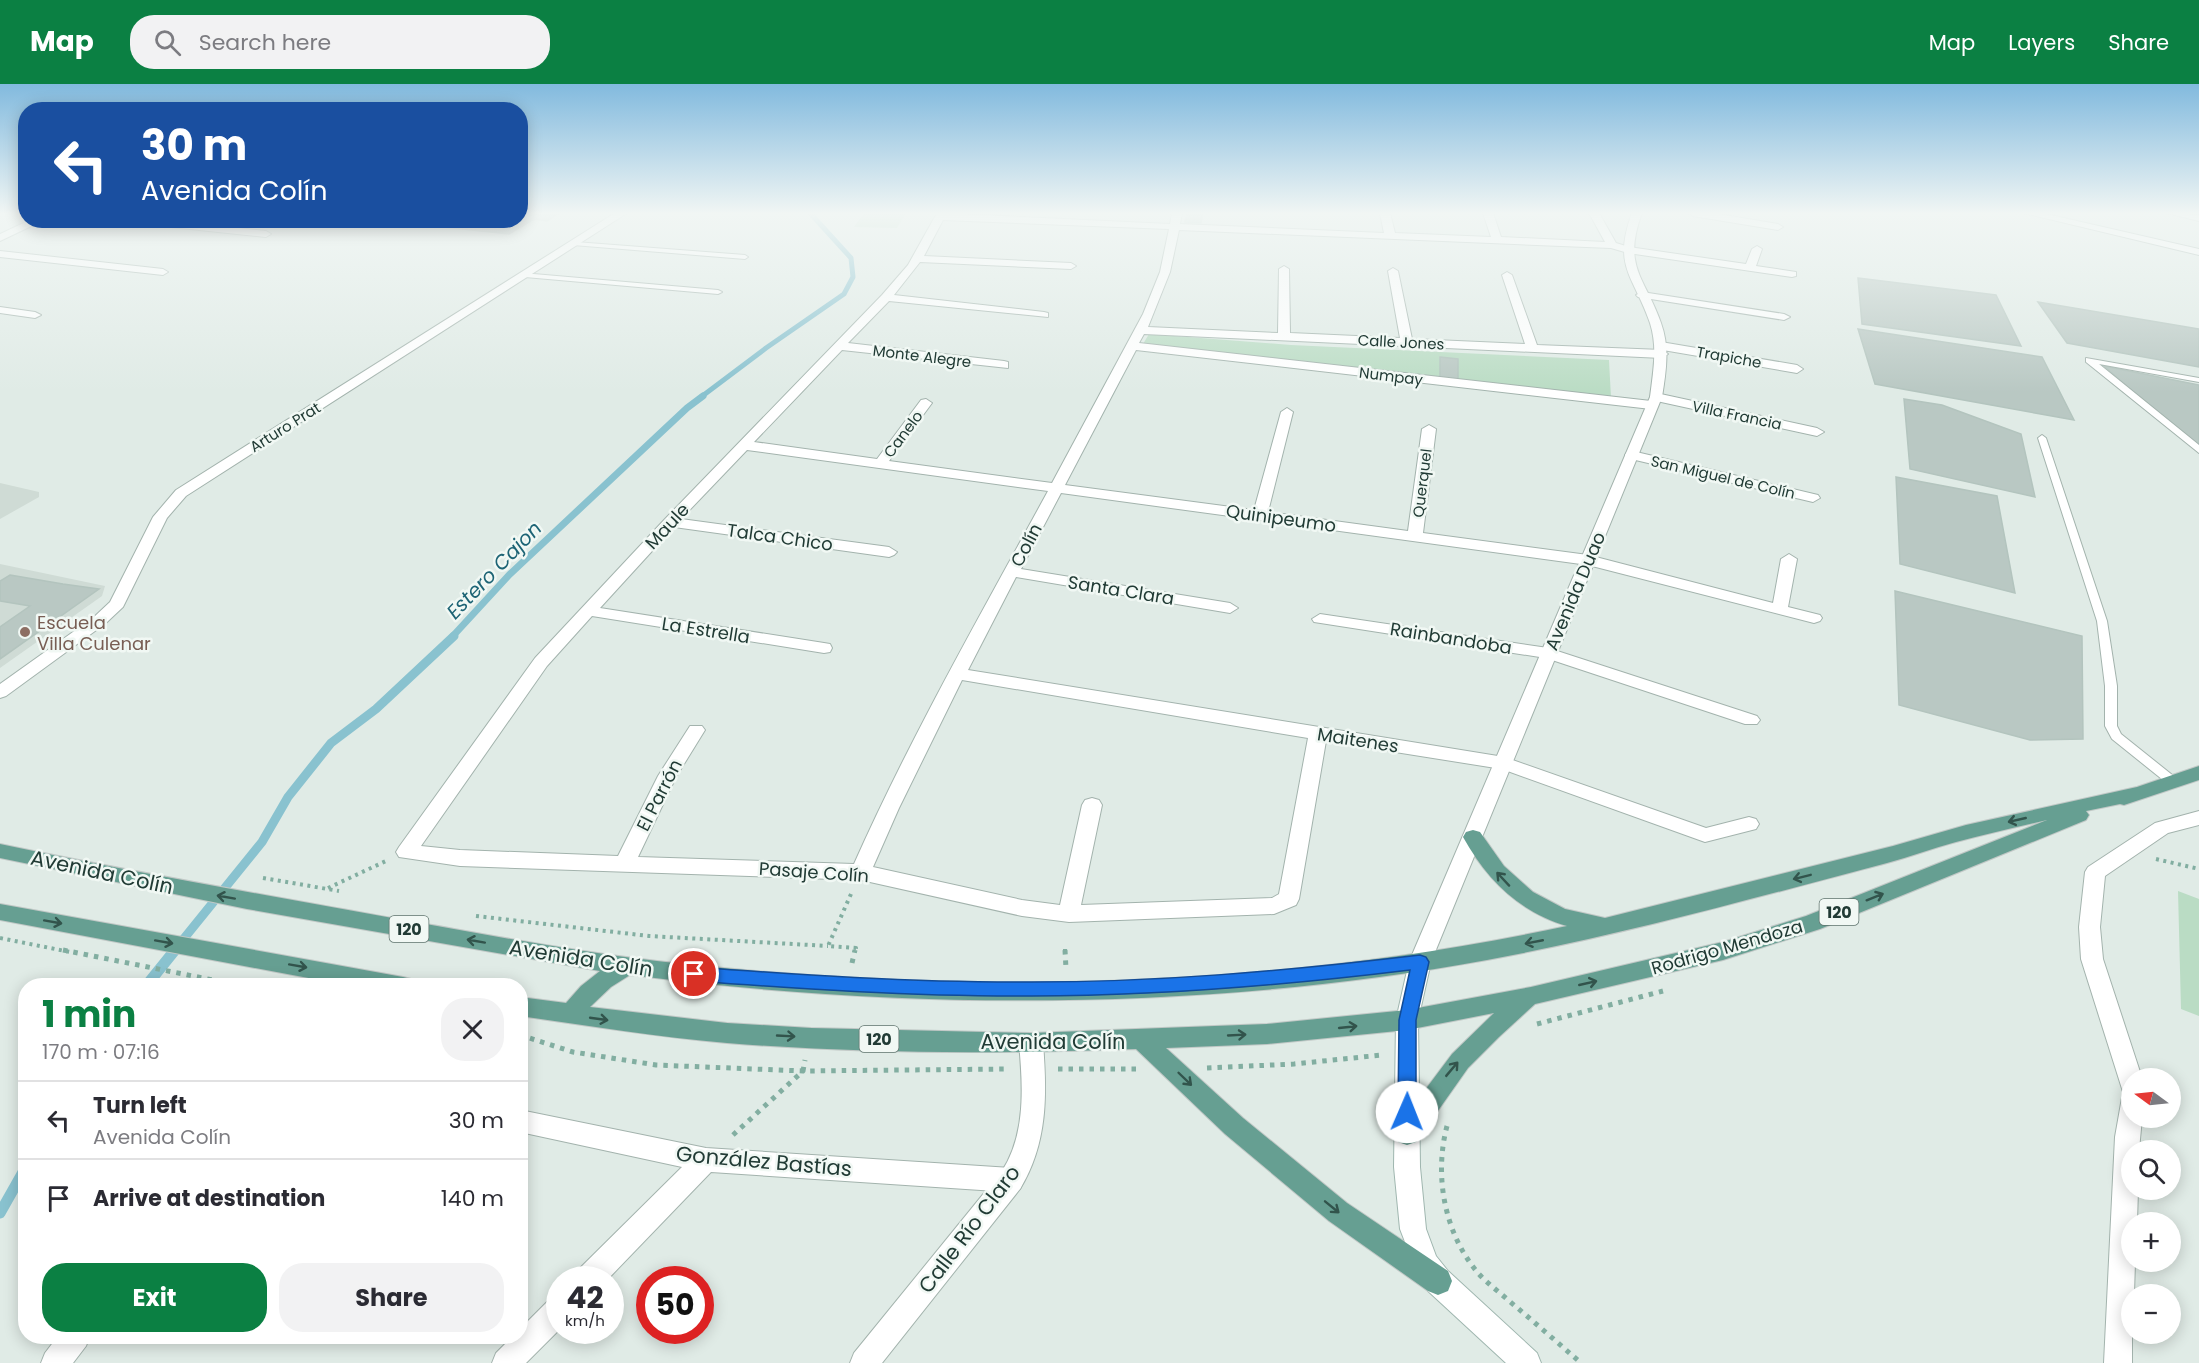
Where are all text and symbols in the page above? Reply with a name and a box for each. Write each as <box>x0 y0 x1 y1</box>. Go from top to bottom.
search box <box>130 15 550 69</box>
text: Map <box>30 22 94 61</box>
icon: search <box>151 26 184 59</box>
text: Search here <box>199 27 331 58</box>
text: Map <box>1929 28 1975 57</box>
text: Layers <box>2008 28 2075 57</box>
text: Share <box>2108 28 2169 57</box>
text: 30 m <box>141 116 247 175</box>
icon: left <box>42 126 120 204</box>
text: Avenida Colín <box>141 172 327 209</box>
street label: Calle Jones <box>1357 329 1445 355</box>
street label: Monte Alegre <box>872 340 972 372</box>
street label: Trapiche <box>1695 341 1763 373</box>
street label: Numpay <box>1358 362 1425 390</box>
street label: Villa Francia <box>1690 395 1784 435</box>
street label: Arturo Prat <box>246 397 324 457</box>
street label: Canelo <box>878 406 928 462</box>
street label: Querquel <box>1407 447 1437 519</box>
street label: San Miguel de Colín <box>1649 450 1797 504</box>
street label: Maule <box>639 497 695 555</box>
street label: Quinipeumo <box>1224 498 1338 538</box>
water label: Estero Cajon <box>440 515 548 625</box>
street label: Talca Chico <box>726 517 834 557</box>
street label: Colín <box>1004 519 1048 571</box>
street label: Avenida Duao <box>1539 528 1611 654</box>
street label: Santa Clara <box>1066 569 1176 611</box>
place label: Escuela Villa Culenar <box>37 610 151 656</box>
street label: La Estrella <box>660 611 752 649</box>
street label: Rainbandoba <box>1388 616 1514 660</box>
marker: Escuela Villa Culenar <box>18 625 32 639</box>
street label: Maitenes <box>1316 721 1400 759</box>
street label: El Parrón <box>630 755 688 835</box>
one-way arrow <box>2008 815 2027 827</box>
street label: Avenida Colín <box>28 843 176 901</box>
street label: Pasaje Colín <box>758 856 870 888</box>
one-way arrow <box>1793 871 1812 883</box>
one-way arrow <box>1496 872 1510 887</box>
one-way arrow <box>216 891 236 902</box>
one-way arrow <box>1865 891 1883 902</box>
road number: 120 <box>1820 899 1858 925</box>
street label: Rodrigo Mendoza <box>1648 913 1806 981</box>
road number: 120 <box>390 916 428 942</box>
one-way arrow <box>43 917 63 928</box>
street label: Avenida Colín <box>507 932 655 984</box>
one-way arrow <box>467 936 487 947</box>
one-way arrow <box>154 937 174 948</box>
one-way arrow <box>1525 937 1544 948</box>
pin <box>668 948 719 999</box>
icon: arrive <box>677 957 710 990</box>
one-way arrow <box>288 961 307 972</box>
one-way arrow <box>1578 977 1597 989</box>
text: 1 min <box>42 989 136 1040</box>
button: close <box>441 998 504 1061</box>
one-way arrow <box>589 1013 608 1024</box>
one-way arrow <box>1337 1021 1357 1032</box>
road number: 120 <box>860 1026 898 1052</box>
street label: Avenida Colín <box>981 1027 1125 1056</box>
one-way arrow <box>1226 1030 1246 1041</box>
one-way arrow <box>775 1031 795 1042</box>
text: 170 m · 07:16 <box>42 1038 160 1066</box>
one-way arrow <box>1446 1061 1459 1077</box>
north arrow <box>2121 1068 2181 1128</box>
map controls <box>2121 1068 2181 1344</box>
one-way arrow <box>1178 1072 1193 1086</box>
position arrow <box>1375 1080 1439 1144</box>
text: Turn left <box>93 1090 187 1121</box>
icon: left <box>42 1104 75 1137</box>
text: 30 m <box>449 1105 504 1136</box>
text: Avenida Colín <box>93 1123 231 1151</box>
street label: González Bastías <box>675 1139 853 1183</box>
button: search <box>2121 1140 2181 1200</box>
street label: Calle Río Claro <box>911 1159 1027 1299</box>
icon: arrive <box>42 1182 75 1215</box>
text: Arrive at destination <box>93 1183 325 1214</box>
text: 140 m <box>441 1183 504 1214</box>
one-way arrow <box>1324 1201 1340 1214</box>
button: + <box>2121 1212 2181 1272</box>
button: Exit <box>42 1263 267 1332</box>
button: Share <box>279 1263 504 1332</box>
speed limit sign: 50 <box>636 1266 714 1344</box>
text: 42 <box>566 1276 604 1319</box>
button: − <box>2121 1284 2181 1344</box>
text: km/h <box>565 1310 605 1331</box>

